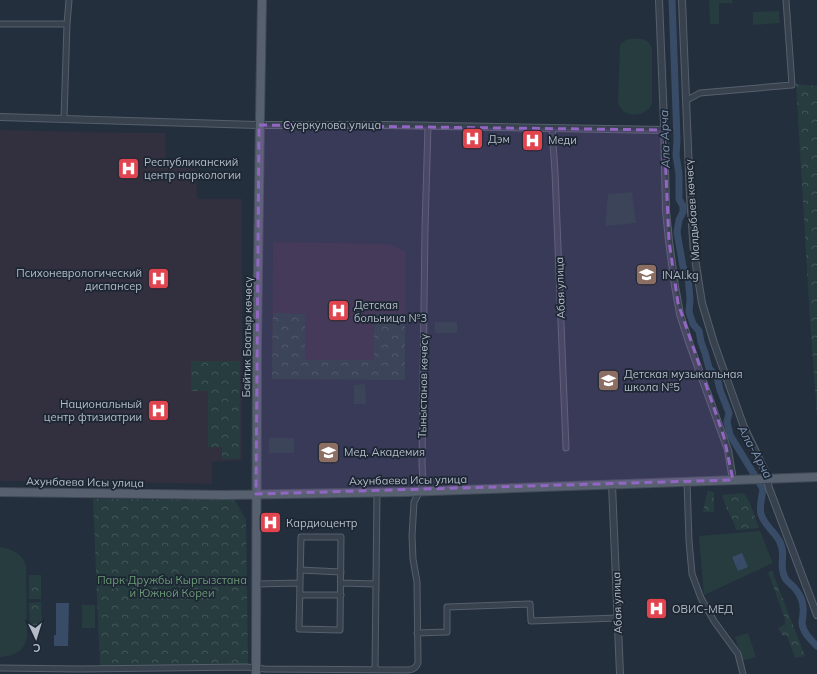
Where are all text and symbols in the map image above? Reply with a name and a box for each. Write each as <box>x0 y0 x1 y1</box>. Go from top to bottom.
water label: Ала-Арча <box>656 110 673 169</box>
street label: Суеркулова улица <box>283 118 381 132</box>
hospital icon: Дэм <box>459 126 485 152</box>
hospital icon: Меди <box>519 127 545 153</box>
place label: Дэм <box>488 132 510 146</box>
place label: Меди <box>548 133 577 147</box>
hospital icon: Республиканский центр наркологии <box>116 155 142 181</box>
place label: Республиканский центр наркологии <box>144 155 241 182</box>
street label: Малдыбаев көчөсү <box>681 159 703 261</box>
street label: Абая улица <box>552 257 568 319</box>
school or university icon: INAI.kg <box>634 262 660 288</box>
place label: Психоневрологический диспансер <box>16 266 142 293</box>
hospital icon: Психоневрологический диспансер <box>145 266 171 292</box>
place label: INAI.kg <box>662 268 699 282</box>
street label: Байтик Баатыр көчөсү <box>239 276 255 398</box>
hospital icon: Детская больница №3 <box>326 298 352 324</box>
place label: Детская больница №3 <box>354 298 427 325</box>
street label: Тыныстанов көчөсү <box>415 334 431 438</box>
school or university icon: Детская музыкальная школа №5 <box>596 367 622 393</box>
place label: Детская музыкальная школа №5 <box>624 367 743 394</box>
place label: Национальный центр фтизиатрии <box>44 397 142 424</box>
hospital icon: Национальный центр фтизиатрии <box>145 397 171 423</box>
water label: Ала-Арча <box>734 422 776 481</box>
school or university icon: Мед. Академия <box>315 439 341 465</box>
place label: Мед. Академия <box>344 445 425 459</box>
street label: Ахунбаева Исы улица <box>349 472 467 488</box>
street label: Ахунбаева Исы улица <box>26 474 144 490</box>
hospital icon: Кардиоцентр <box>258 510 284 536</box>
place label: Кардиоцентр <box>286 516 358 530</box>
street label: Абая улица <box>609 572 625 634</box>
park label: Парк Дружбы Кыргызстана и Южной Кореи <box>97 573 247 600</box>
hospital icon: ОВИС-МЕД <box>643 596 669 622</box>
place label: ОВИС-МЕД <box>672 602 733 616</box>
north arrow <box>16 618 56 658</box>
text: С <box>32 641 41 655</box>

